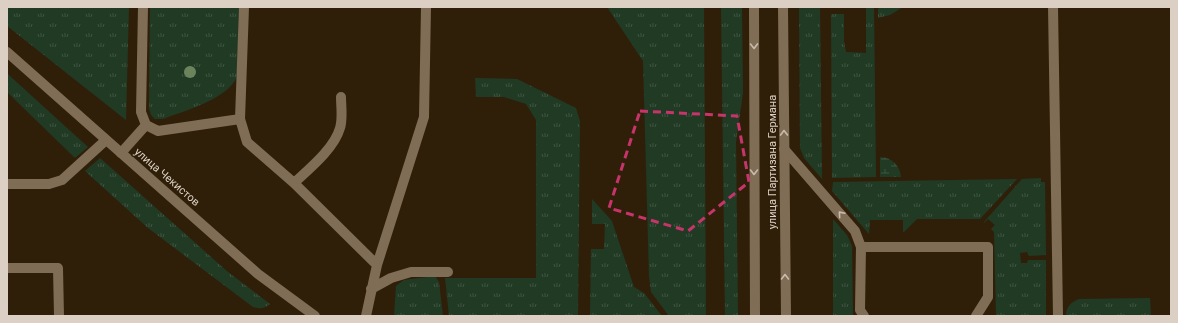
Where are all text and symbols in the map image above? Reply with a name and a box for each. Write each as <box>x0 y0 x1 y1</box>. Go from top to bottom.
one-way arrow <box>750 43 758 49</box>
street label: улица Партизана Германа <box>766 95 779 229</box>
one-way arrow <box>780 130 788 136</box>
street label: улица Чекистов <box>132 145 202 209</box>
one-way arrow <box>750 169 758 175</box>
one-way arrow <box>838 211 845 219</box>
one-way arrow <box>781 274 789 280</box>

